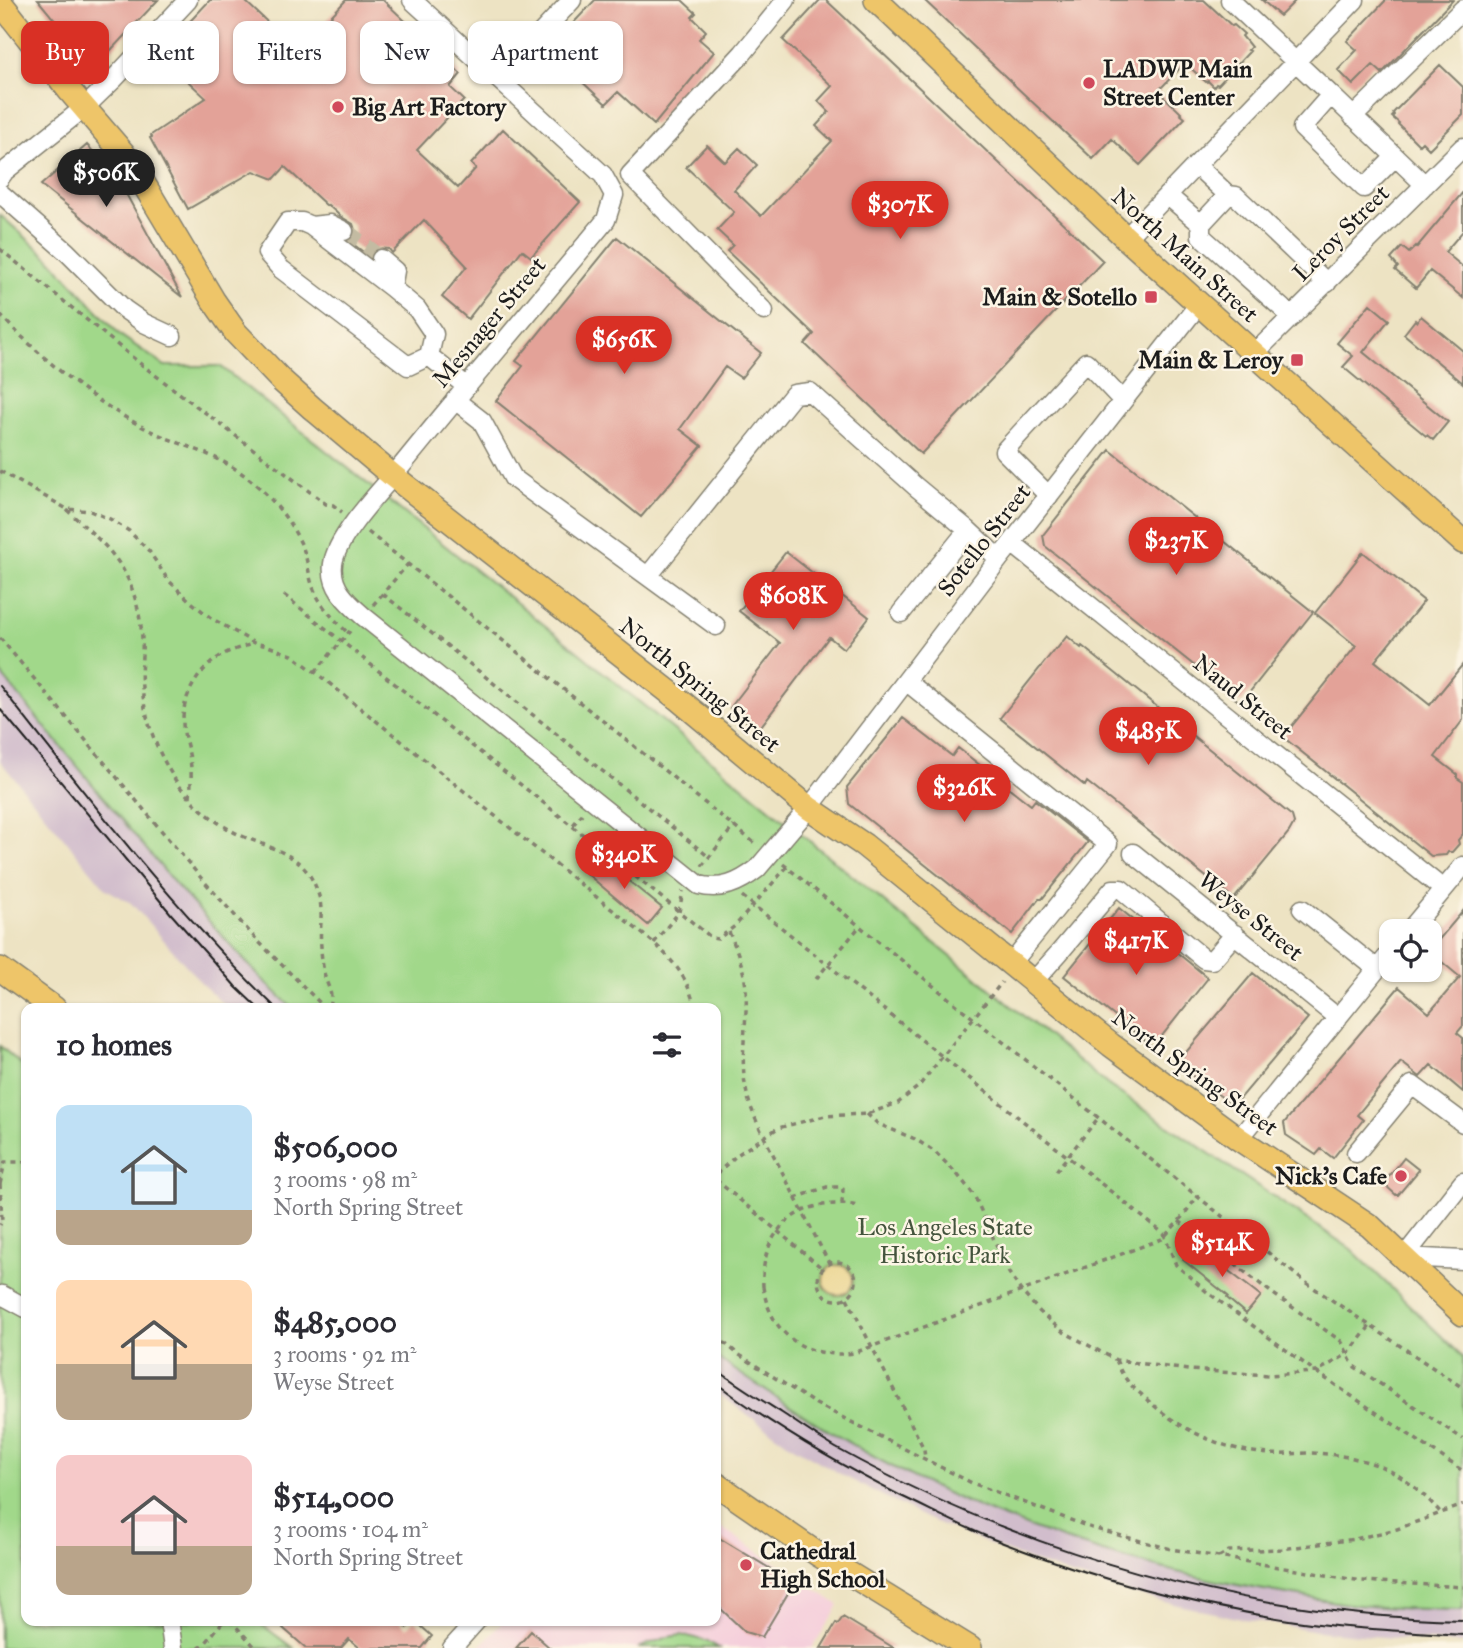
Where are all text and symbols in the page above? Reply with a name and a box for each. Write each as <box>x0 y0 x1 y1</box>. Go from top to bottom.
chip: Buy <box>21 21 109 84</box>
chip: Rent <box>123 21 219 84</box>
chip: Filters <box>233 21 346 84</box>
chip: New <box>360 21 454 84</box>
chip: Apartment <box>468 21 623 84</box>
place label: LADWP Main Street Center <box>1103 54 1252 112</box>
marker: LADWP Main Street Center <box>1081 75 1097 91</box>
place label: Big Art Factory <box>352 92 508 122</box>
marker: Big Art Factory <box>330 99 346 115</box>
pin: $506K <box>57 150 155 209</box>
text: $506K <box>73 158 139 186</box>
street label: Leroy Street <box>1286 178 1396 288</box>
street label: North Main Street <box>1105 181 1265 329</box>
pin: $307K <box>851 182 949 241</box>
text: $307K <box>868 190 932 218</box>
street label: Mesnager Street <box>426 250 553 393</box>
place label: Main & Sotello <box>982 282 1137 312</box>
marker: Main & Sotello <box>1143 289 1159 305</box>
pin: $656K <box>575 316 673 376</box>
text: $656K <box>592 325 656 353</box>
place label: Main & Leroy <box>1138 345 1285 375</box>
marker: Main & Leroy <box>1289 352 1305 368</box>
street label: Sotello Street <box>931 477 1038 602</box>
pin: $237K <box>1127 518 1225 577</box>
text: $237K <box>1145 526 1207 554</box>
pin: $608K <box>744 572 842 632</box>
text: $608K <box>759 581 827 609</box>
street label: North Spring Street <box>613 611 787 759</box>
street label: Naud Street <box>1187 648 1299 747</box>
pin: $485K <box>1099 708 1197 767</box>
text: $485K <box>1115 716 1181 744</box>
pin: $326K <box>915 764 1013 824</box>
text: $326K <box>933 773 995 801</box>
pin: $340K <box>575 832 673 891</box>
text: $340K <box>591 840 657 868</box>
street label: Weyse Street <box>1192 865 1310 968</box>
pin: $417K <box>1087 918 1185 977</box>
map controls <box>1379 919 1442 982</box>
button: locate <box>1379 919 1442 982</box>
text: $417K <box>1104 926 1168 954</box>
street label: North Spring Street <box>1106 1002 1284 1143</box>
icon: filters <box>648 1026 686 1064</box>
text: 10 homes <box>56 1027 172 1063</box>
text: $506,000 <box>273 1129 398 1165</box>
icon: home <box>112 1133 196 1217</box>
place label: Nick's Cafe <box>1275 1161 1387 1191</box>
text: 3 rooms · 98 m² <box>273 1165 417 1193</box>
marker: Nick's Cafe <box>1393 1168 1409 1184</box>
text: North Spring Street <box>273 1193 463 1221</box>
park label: Los Angeles State Historic Park <box>857 1212 1033 1270</box>
pin: $514K <box>1173 1220 1271 1279</box>
text: $514K <box>1191 1228 1253 1256</box>
text: $485,000 <box>273 1304 397 1340</box>
icon: home <box>112 1308 196 1392</box>
text: 3 rooms · 92 m² <box>273 1340 416 1368</box>
text: Weyse Street <box>273 1368 394 1396</box>
text: $514,000 <box>273 1479 394 1515</box>
icon: home <box>112 1483 196 1567</box>
text: 3 rooms · 104 m² <box>273 1515 428 1543</box>
place label: Cathedral High School <box>760 1536 886 1594</box>
text: North Spring Street <box>273 1543 463 1571</box>
marker: Cathedral High School <box>738 1557 754 1573</box>

